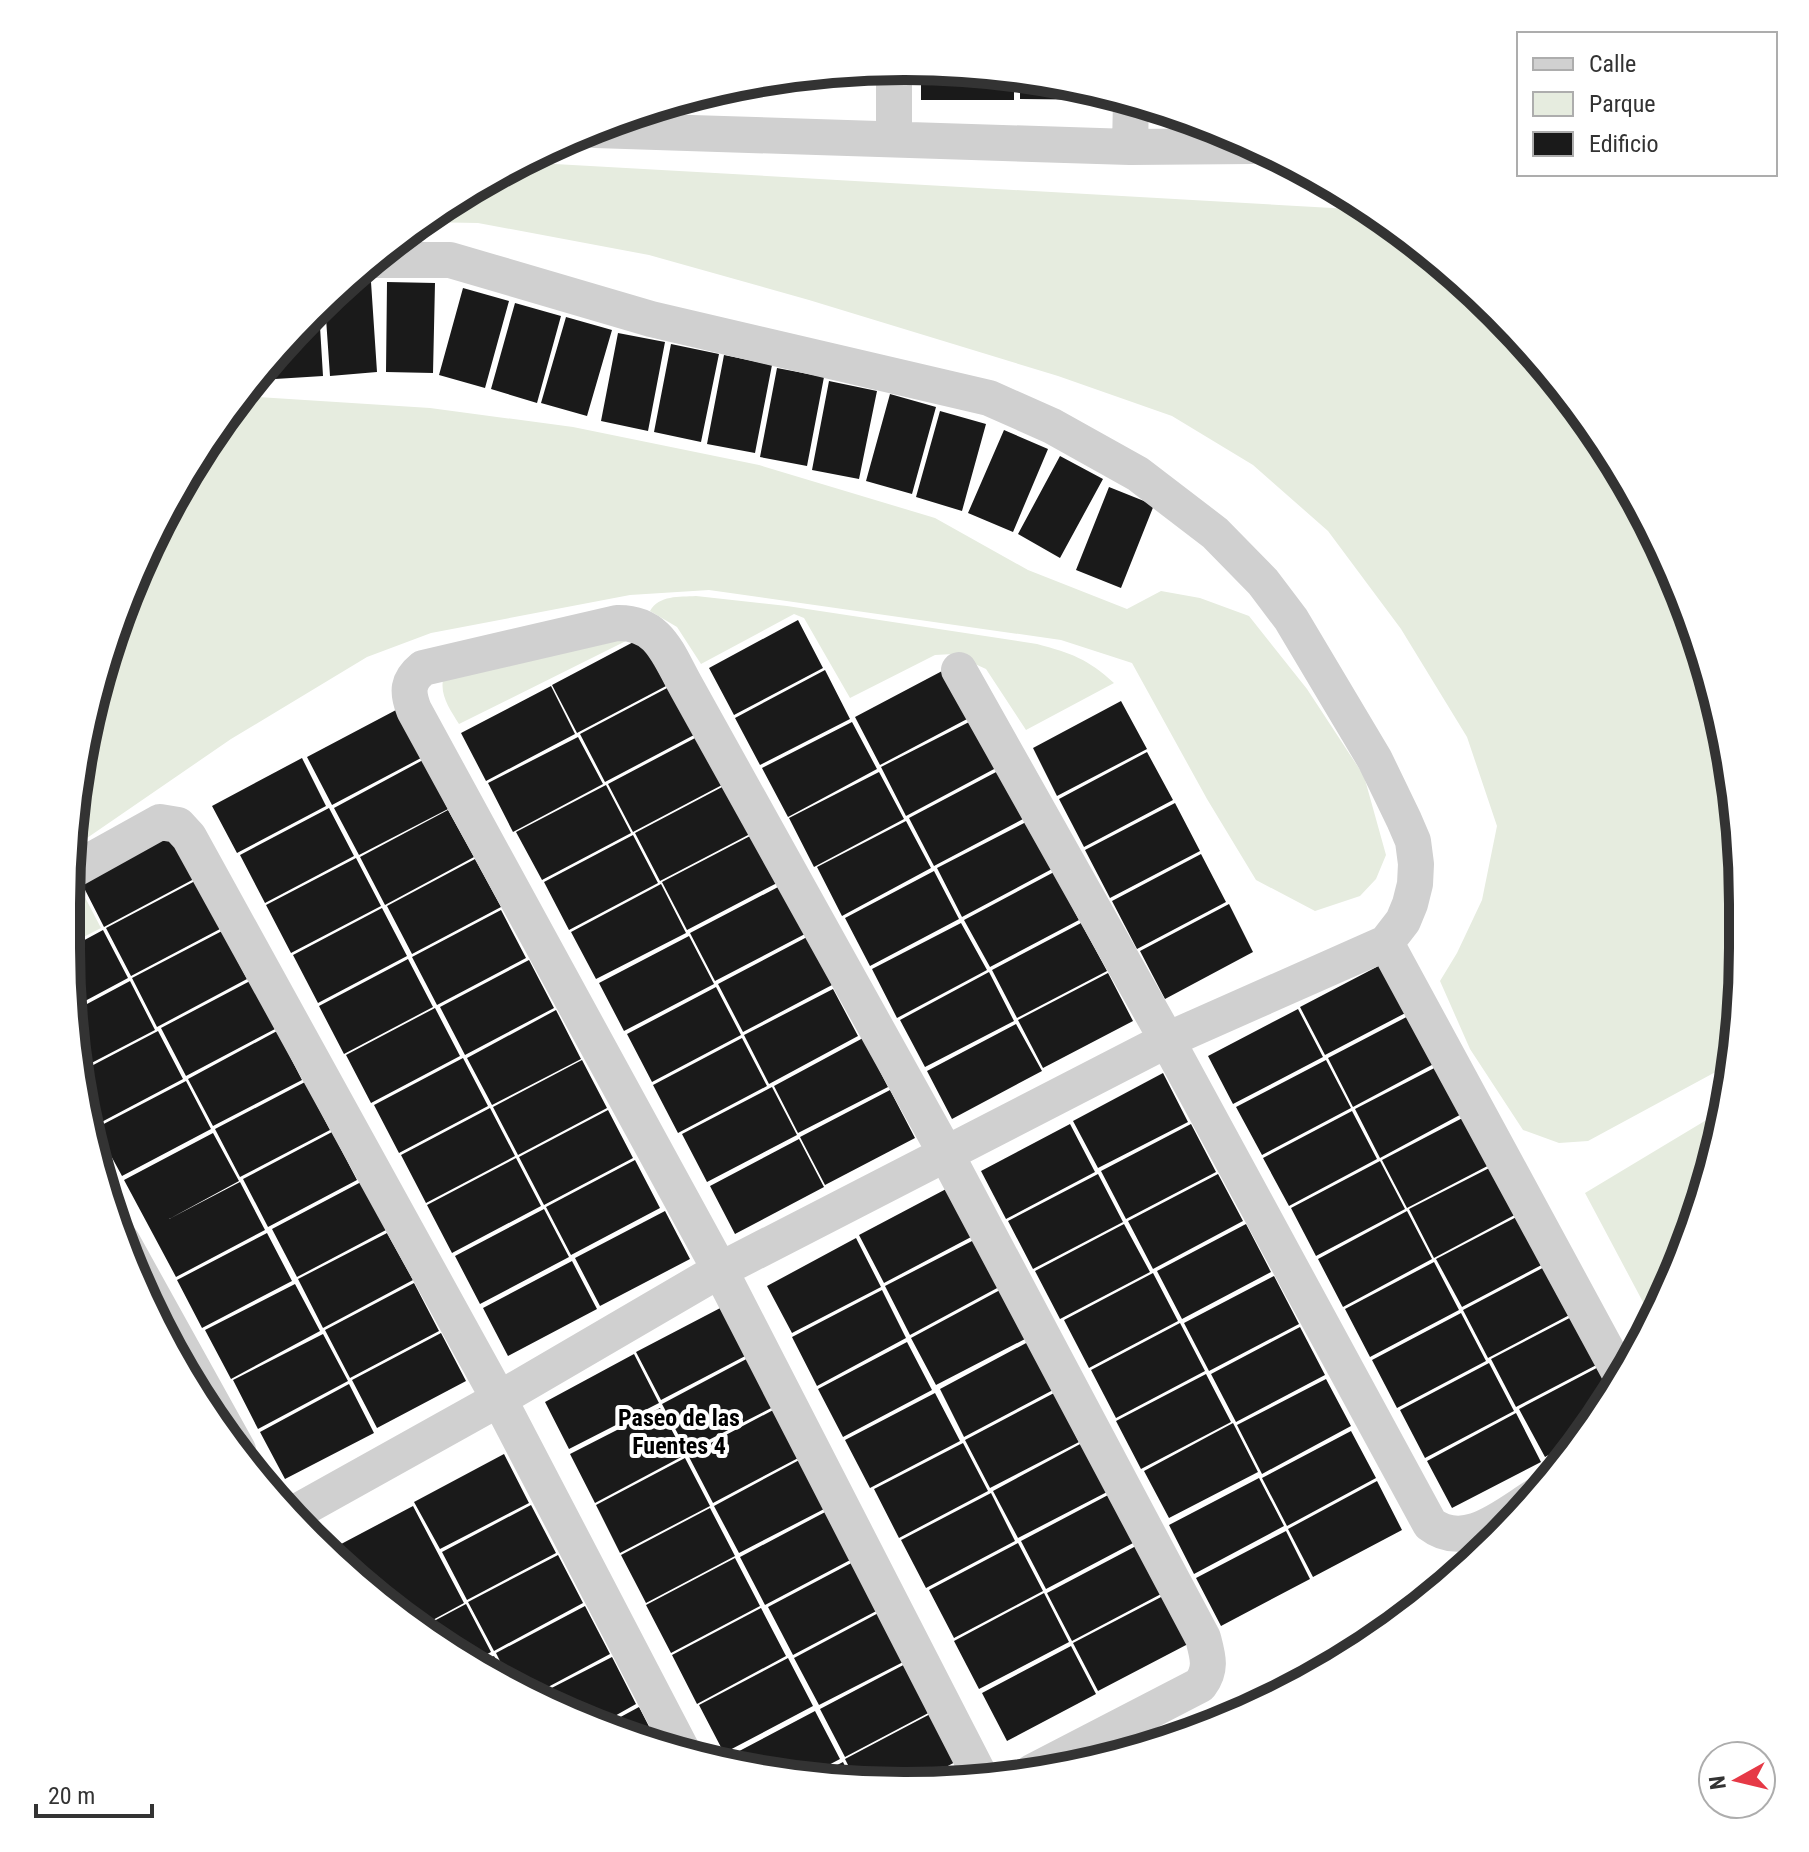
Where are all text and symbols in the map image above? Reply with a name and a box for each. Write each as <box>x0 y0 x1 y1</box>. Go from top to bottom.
legend <box>1517 32 1777 176</box>
text: Calle <box>1589 50 1636 78</box>
text: Parque <box>1589 90 1656 118</box>
text: Edificio <box>1589 130 1659 158</box>
district label: Paseo de las Fuentes 4 <box>618 1404 740 1460</box>
north arrow <box>1697 1740 1777 1820</box>
scale bar <box>36 1768 152 1818</box>
text: N <box>1704 1774 1731 1791</box>
text: 20 m <box>48 1782 95 1810</box>

